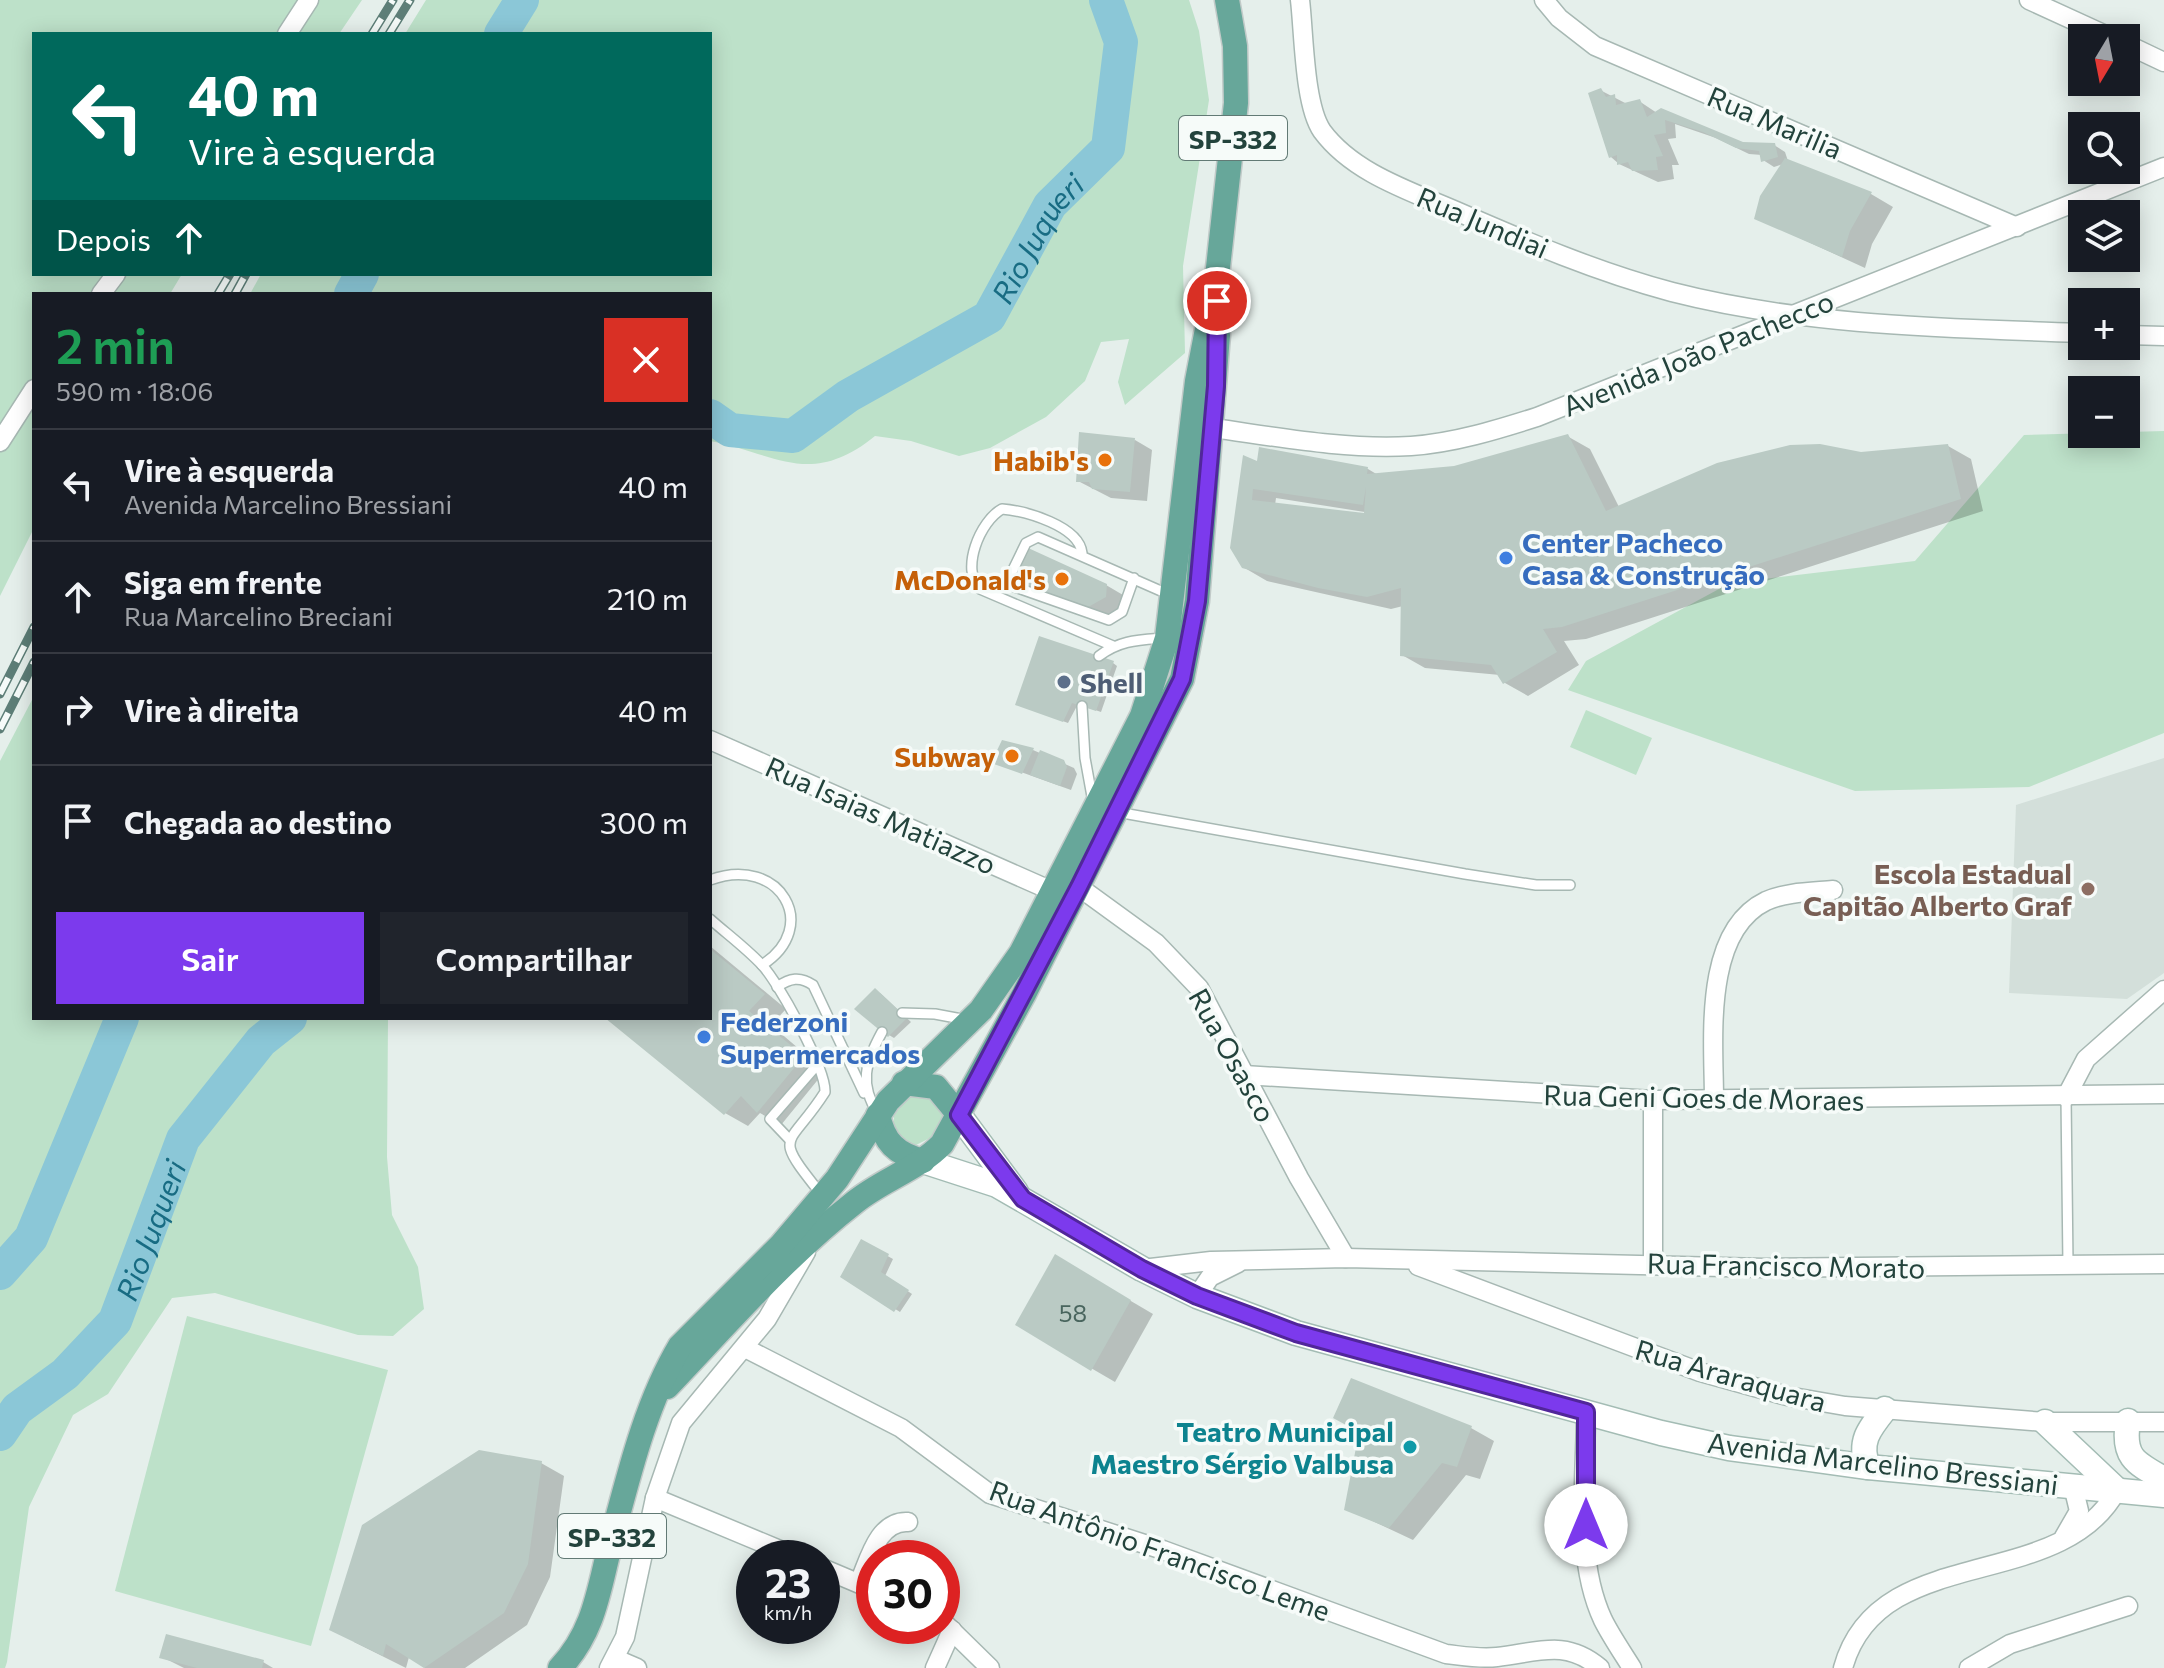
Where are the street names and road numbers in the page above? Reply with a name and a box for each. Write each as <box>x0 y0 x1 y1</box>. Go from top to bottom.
street label: Rua Marilia <box>1703 78 1847 166</box>
road number: SP-332 <box>1179 116 1287 160</box>
street label: Rua Jundiai <box>1412 179 1554 265</box>
street label: Avenida João Pachecco <box>1558 283 1838 423</box>
street label: Rua Isaias Matiazzo <box>761 749 1001 881</box>
street label: Rua Osasco <box>1182 982 1284 1128</box>
street label: Rua Geni Goes de Moraes <box>1543 1077 1865 1117</box>
street label: Rua Francisco Morato <box>1647 1246 1925 1284</box>
street label: Rua Araraquara <box>1632 1332 1830 1418</box>
street label: Avenida Marcelino Bressiani <box>1706 1425 2060 1501</box>
street label: Rua Antônio Francisco Leme <box>985 1472 1335 1628</box>
road number: SP-332 <box>558 1514 666 1558</box>

